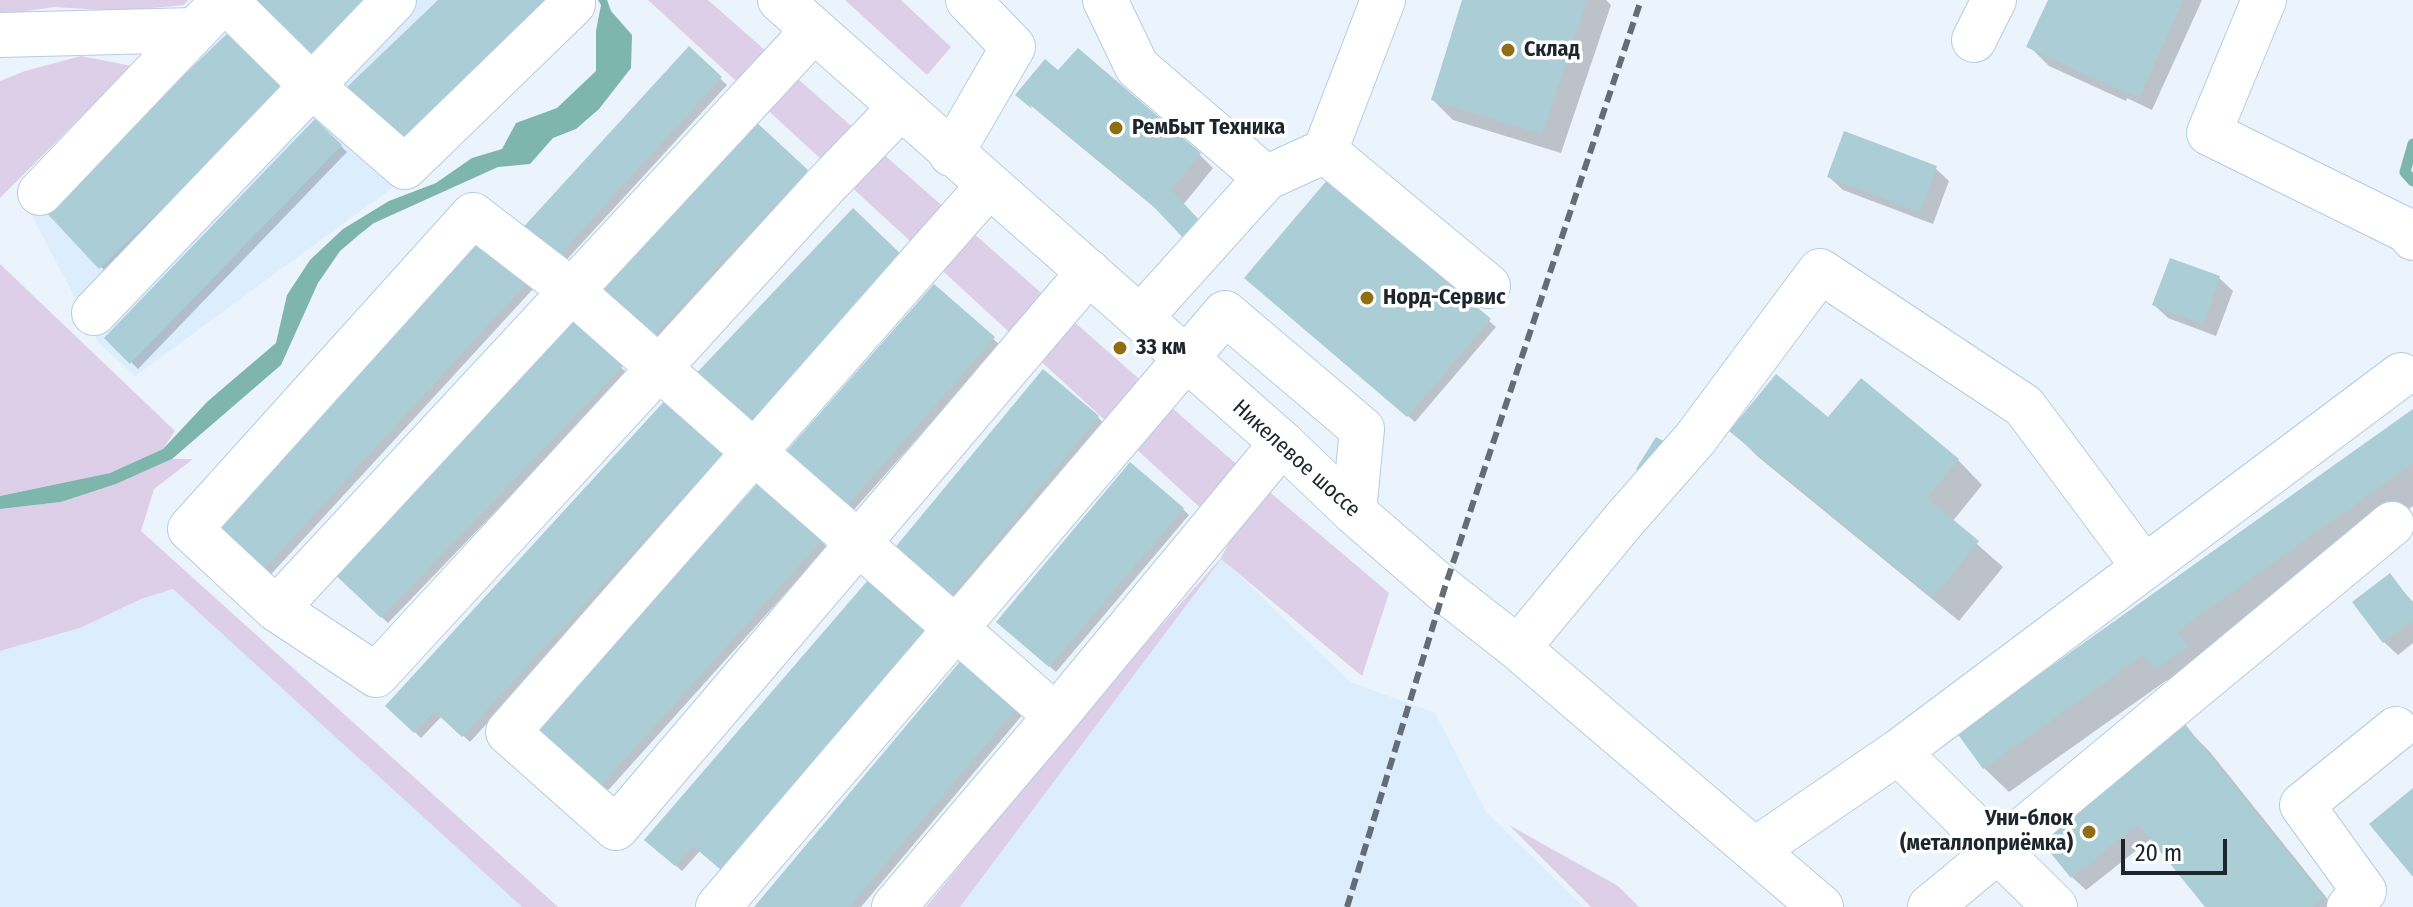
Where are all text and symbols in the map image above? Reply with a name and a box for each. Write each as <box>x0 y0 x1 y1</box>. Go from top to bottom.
place label: Склад <box>1524 37 1580 63</box>
marker: Склад <box>1499 41 1517 59</box>
place label: РемБыт Техника <box>1132 115 1285 141</box>
marker: РемБыт Техника <box>1107 119 1125 137</box>
place label: Норд-Сервис <box>1383 285 1506 311</box>
marker: Норд-Сервис <box>1358 289 1376 307</box>
place label: 33 км <box>1136 335 1186 361</box>
marker: 33 км <box>1111 339 1129 357</box>
street label: Никелевое шоссе <box>1227 395 1365 523</box>
place label: Уни-блок (металлоприёмка) <box>1900 806 2073 858</box>
marker: Уни-блок (металлоприёмка) <box>2080 823 2098 841</box>
scale bar <box>2125 823 2231 873</box>
text: 20 m <box>2135 839 2182 867</box>

